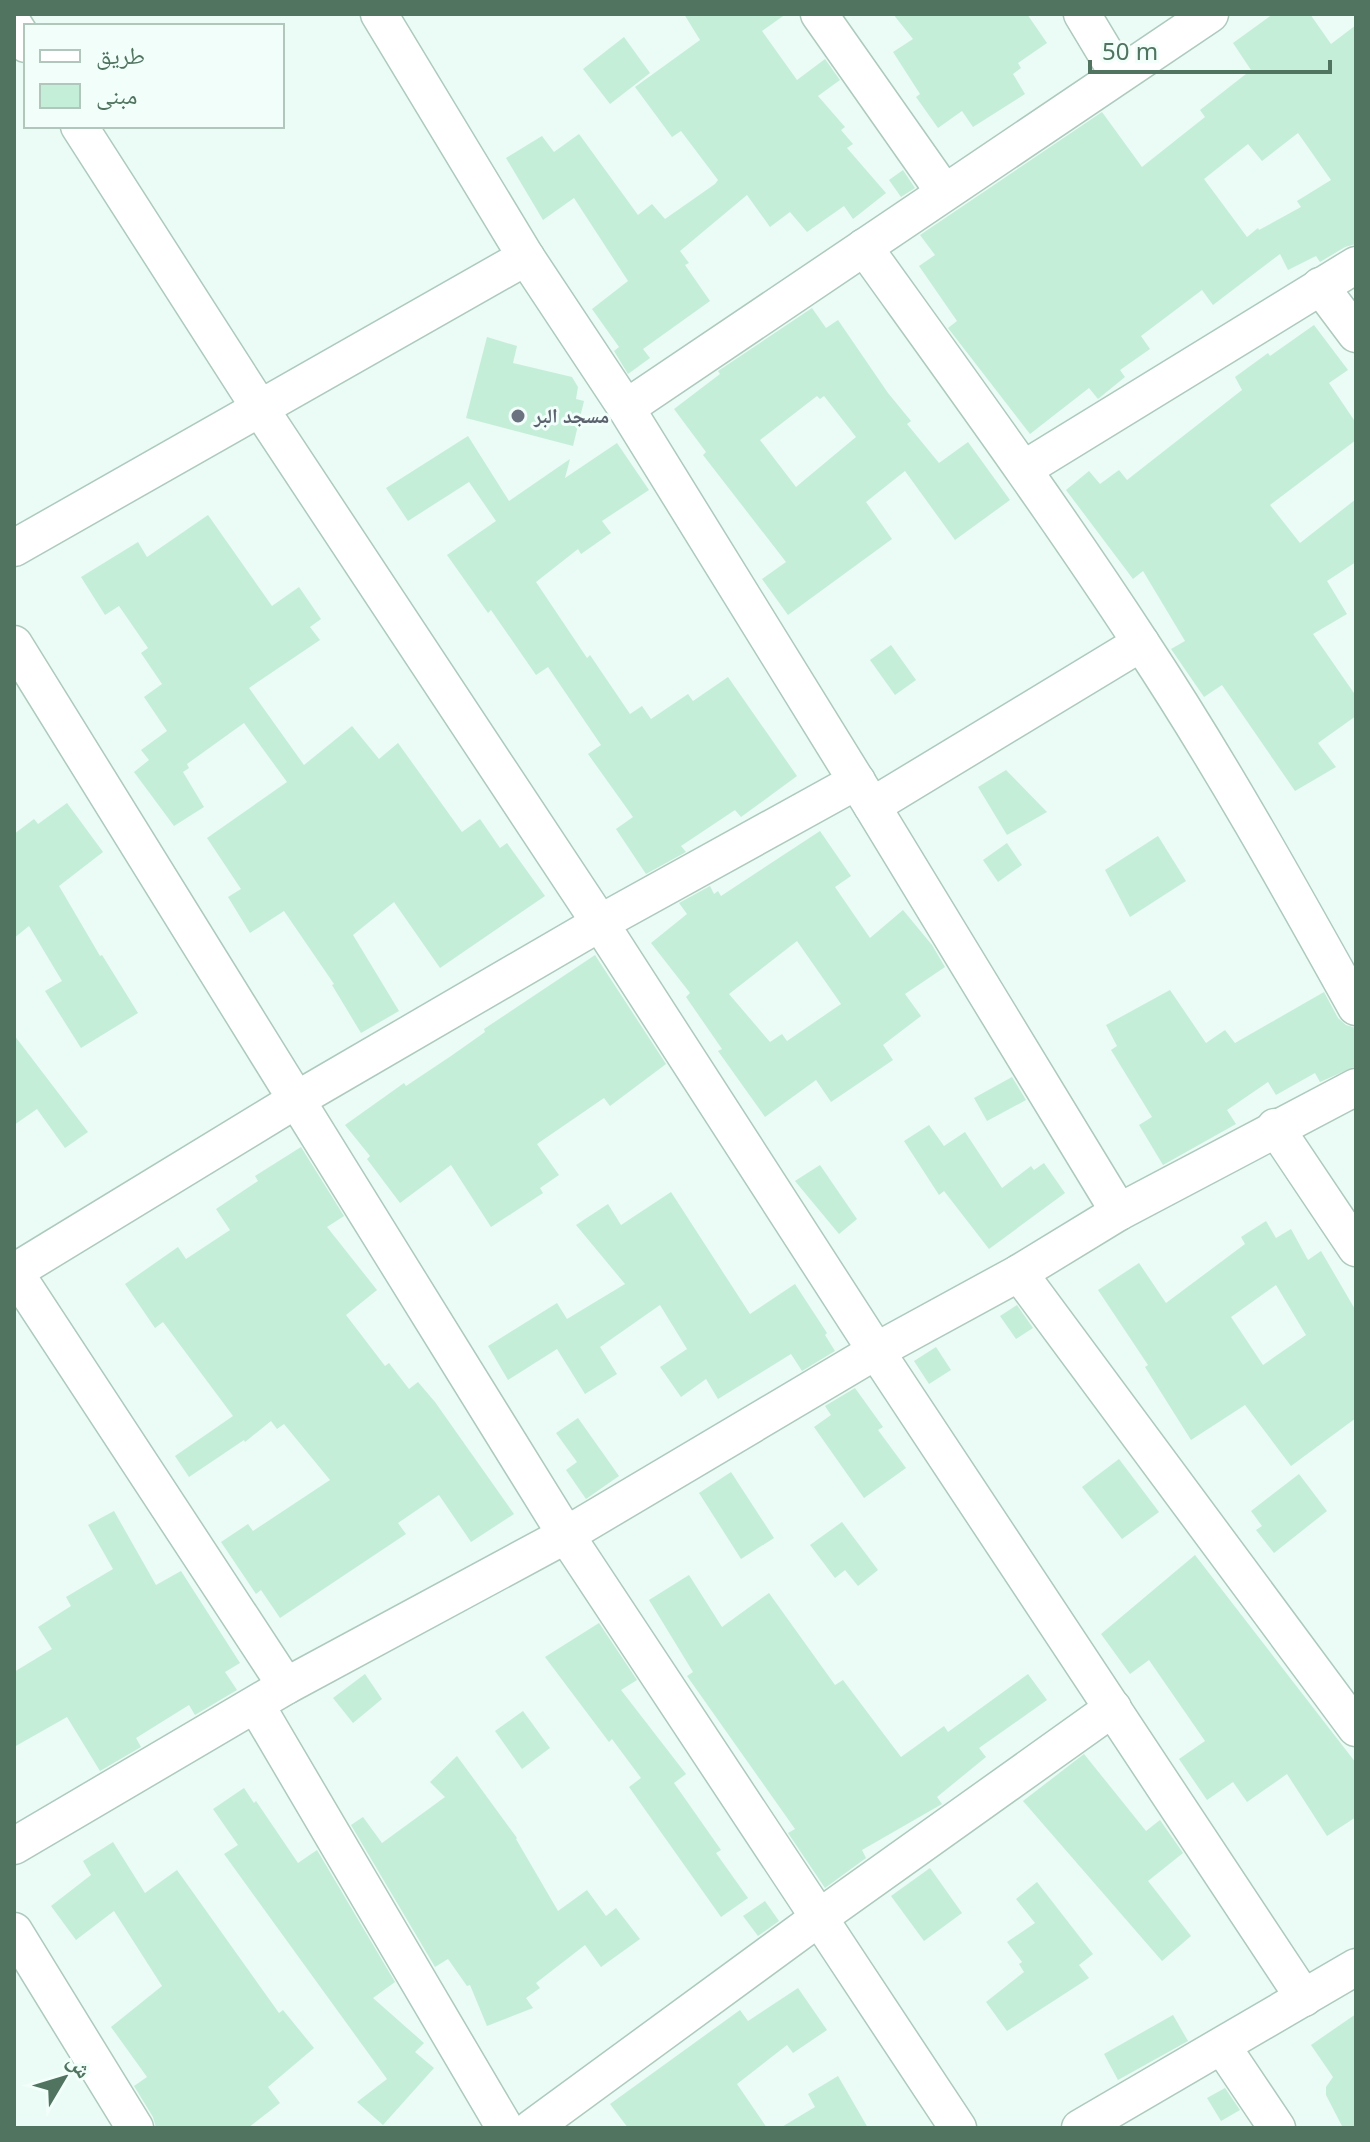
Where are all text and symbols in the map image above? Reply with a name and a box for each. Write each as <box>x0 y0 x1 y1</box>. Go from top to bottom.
legend <box>24 24 284 128</box>
scale bar <box>1090 24 1330 74</box>
text: 50 m <box>1102 34 1158 67</box>
text: طريق <box>96 38 145 71</box>
text: مبنى <box>96 78 137 111</box>
place label: مسجد البر <box>533 402 609 429</box>
marker: مسجد البر <box>509 407 527 425</box>
north arrow <box>24 2038 104 2118</box>
text: ش <box>62 2047 100 2084</box>

